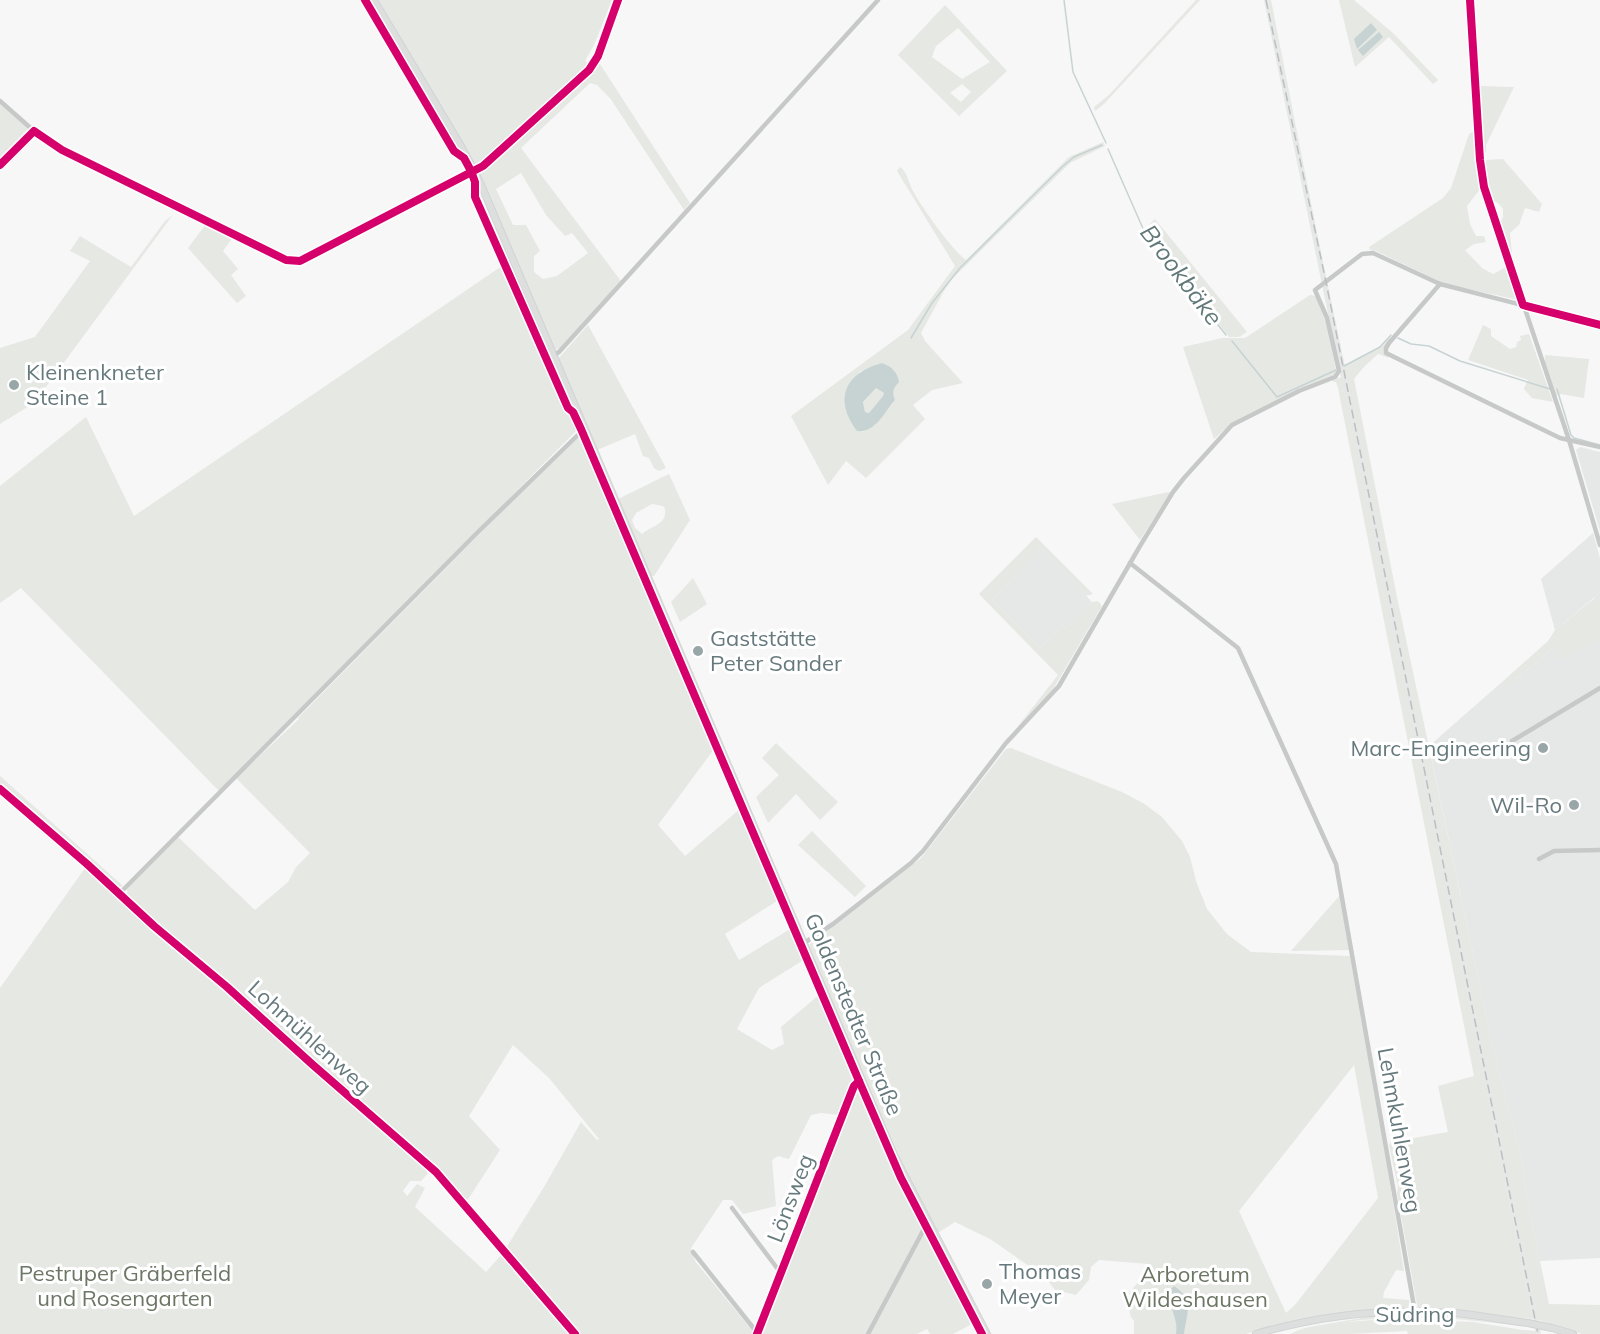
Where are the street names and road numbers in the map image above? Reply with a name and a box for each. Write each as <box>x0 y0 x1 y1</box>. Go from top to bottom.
street label: Goldenstedter Straße <box>799 909 909 1119</box>
street label: Lohmühlenweg <box>243 974 377 1100</box>
street label: Lehmkuhlenweg <box>1372 1045 1428 1215</box>
street label: Lönsweg <box>760 1150 820 1246</box>
street label: Südring <box>1376 1300 1454 1328</box>

